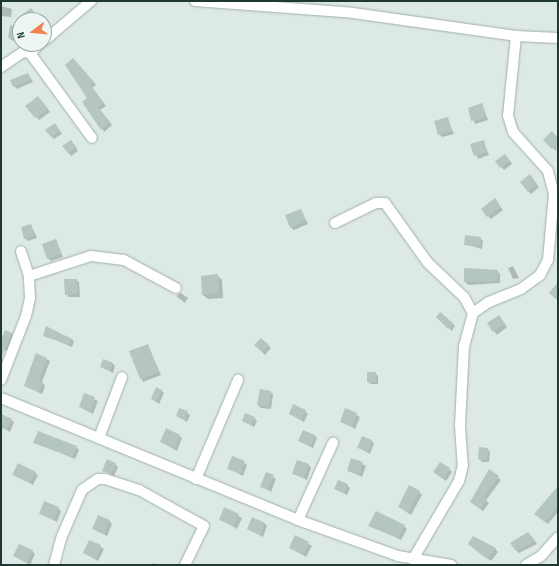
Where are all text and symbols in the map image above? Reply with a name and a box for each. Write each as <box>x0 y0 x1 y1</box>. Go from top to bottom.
north arrow <box>12 12 52 52</box>
text: N <box>14 31 28 40</box>

